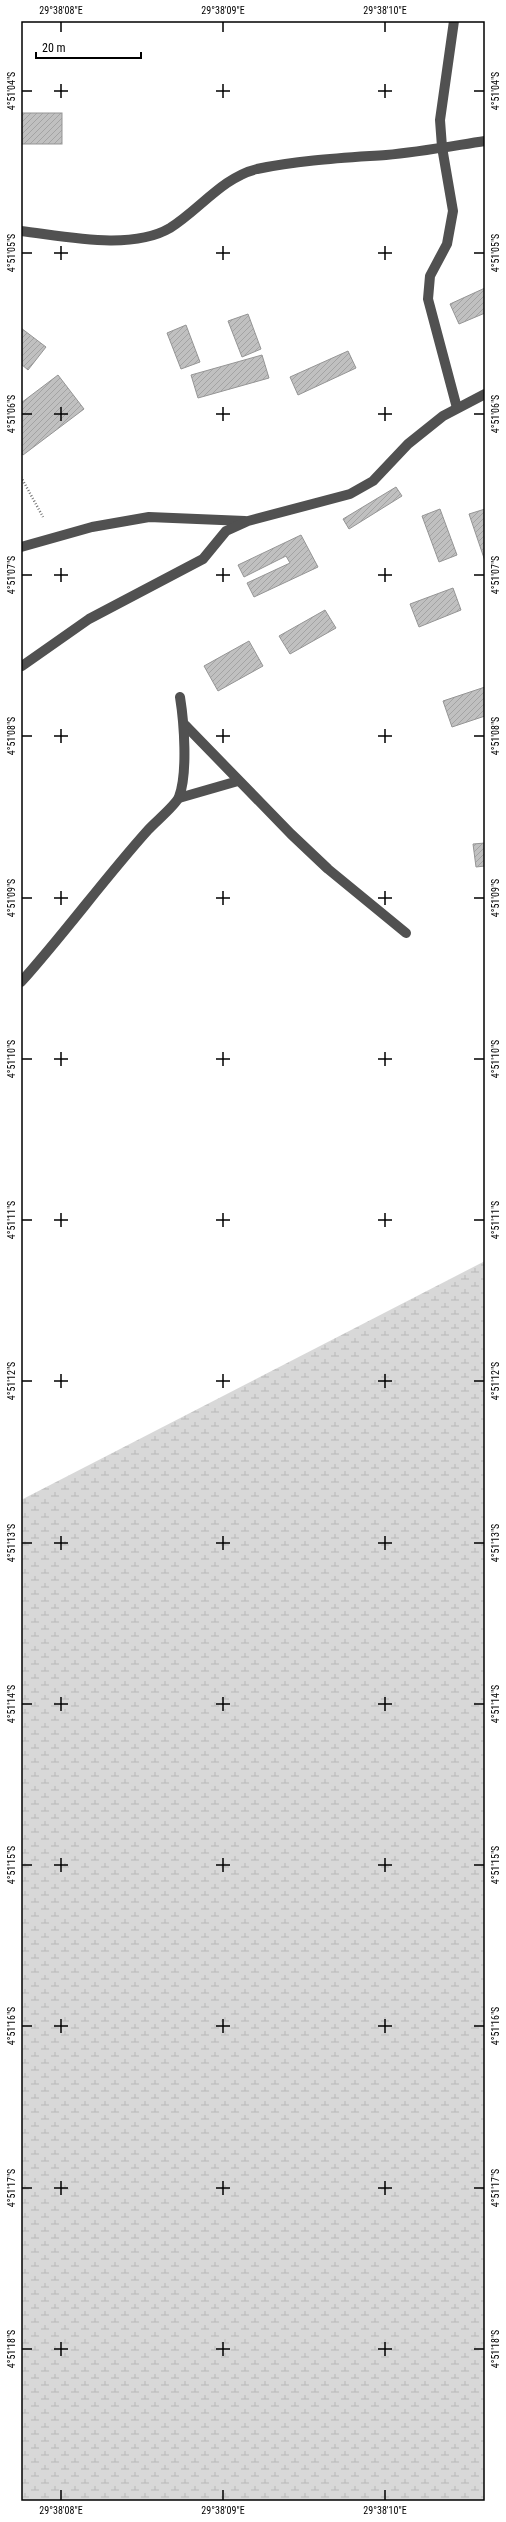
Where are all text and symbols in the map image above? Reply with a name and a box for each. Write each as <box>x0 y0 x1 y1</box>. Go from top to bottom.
text: 29°38'08"E <box>39 5 83 16</box>
text: 29°38'09"E <box>201 5 245 16</box>
text: 29°38'10"E <box>363 5 407 16</box>
scale bar <box>36 34 141 60</box>
text: 20 m <box>42 41 66 55</box>
text: 4°51'04"S <box>6 72 17 110</box>
text: 4°51'04"S <box>490 72 501 110</box>
text: 4°51'05"S <box>6 234 17 272</box>
text: 4°51'05"S <box>490 234 501 272</box>
text: 4°51'06"S <box>6 395 17 433</box>
text: 4°51'06"S <box>490 395 501 433</box>
text: 4°51'07"S <box>6 556 17 594</box>
text: 4°51'07"S <box>490 556 501 594</box>
text: 4°51'08"S <box>6 717 17 755</box>
text: 4°51'08"S <box>490 717 501 755</box>
text: 4°51'09"S <box>6 879 17 917</box>
text: 4°51'09"S <box>490 879 501 917</box>
text: 4°51'10"S <box>6 1040 17 1078</box>
text: 4°51'10"S <box>490 1040 501 1078</box>
text: 4°51'11"S <box>6 1201 17 1239</box>
text: 4°51'11"S <box>490 1201 501 1239</box>
text: 4°51'12"S <box>6 1362 17 1400</box>
text: 4°51'12"S <box>490 1362 501 1400</box>
text: 4°51'13"S <box>6 1524 17 1562</box>
text: 4°51'13"S <box>490 1524 501 1562</box>
text: 4°51'14"S <box>6 1685 17 1723</box>
text: 4°51'14"S <box>490 1685 501 1723</box>
text: 4°51'15"S <box>6 1846 17 1884</box>
text: 4°51'15"S <box>490 1846 501 1884</box>
text: 4°51'16"S <box>6 2007 17 2045</box>
text: 4°51'16"S <box>490 2007 501 2045</box>
text: 4°51'17"S <box>6 2169 17 2207</box>
text: 4°51'17"S <box>490 2169 501 2207</box>
text: 4°51'18"S <box>6 2330 17 2368</box>
text: 4°51'18"S <box>490 2330 501 2368</box>
text: 29°38'08"E <box>39 2505 83 2516</box>
text: 29°38'09"E <box>201 2505 245 2516</box>
text: 29°38'10"E <box>363 2505 407 2516</box>

